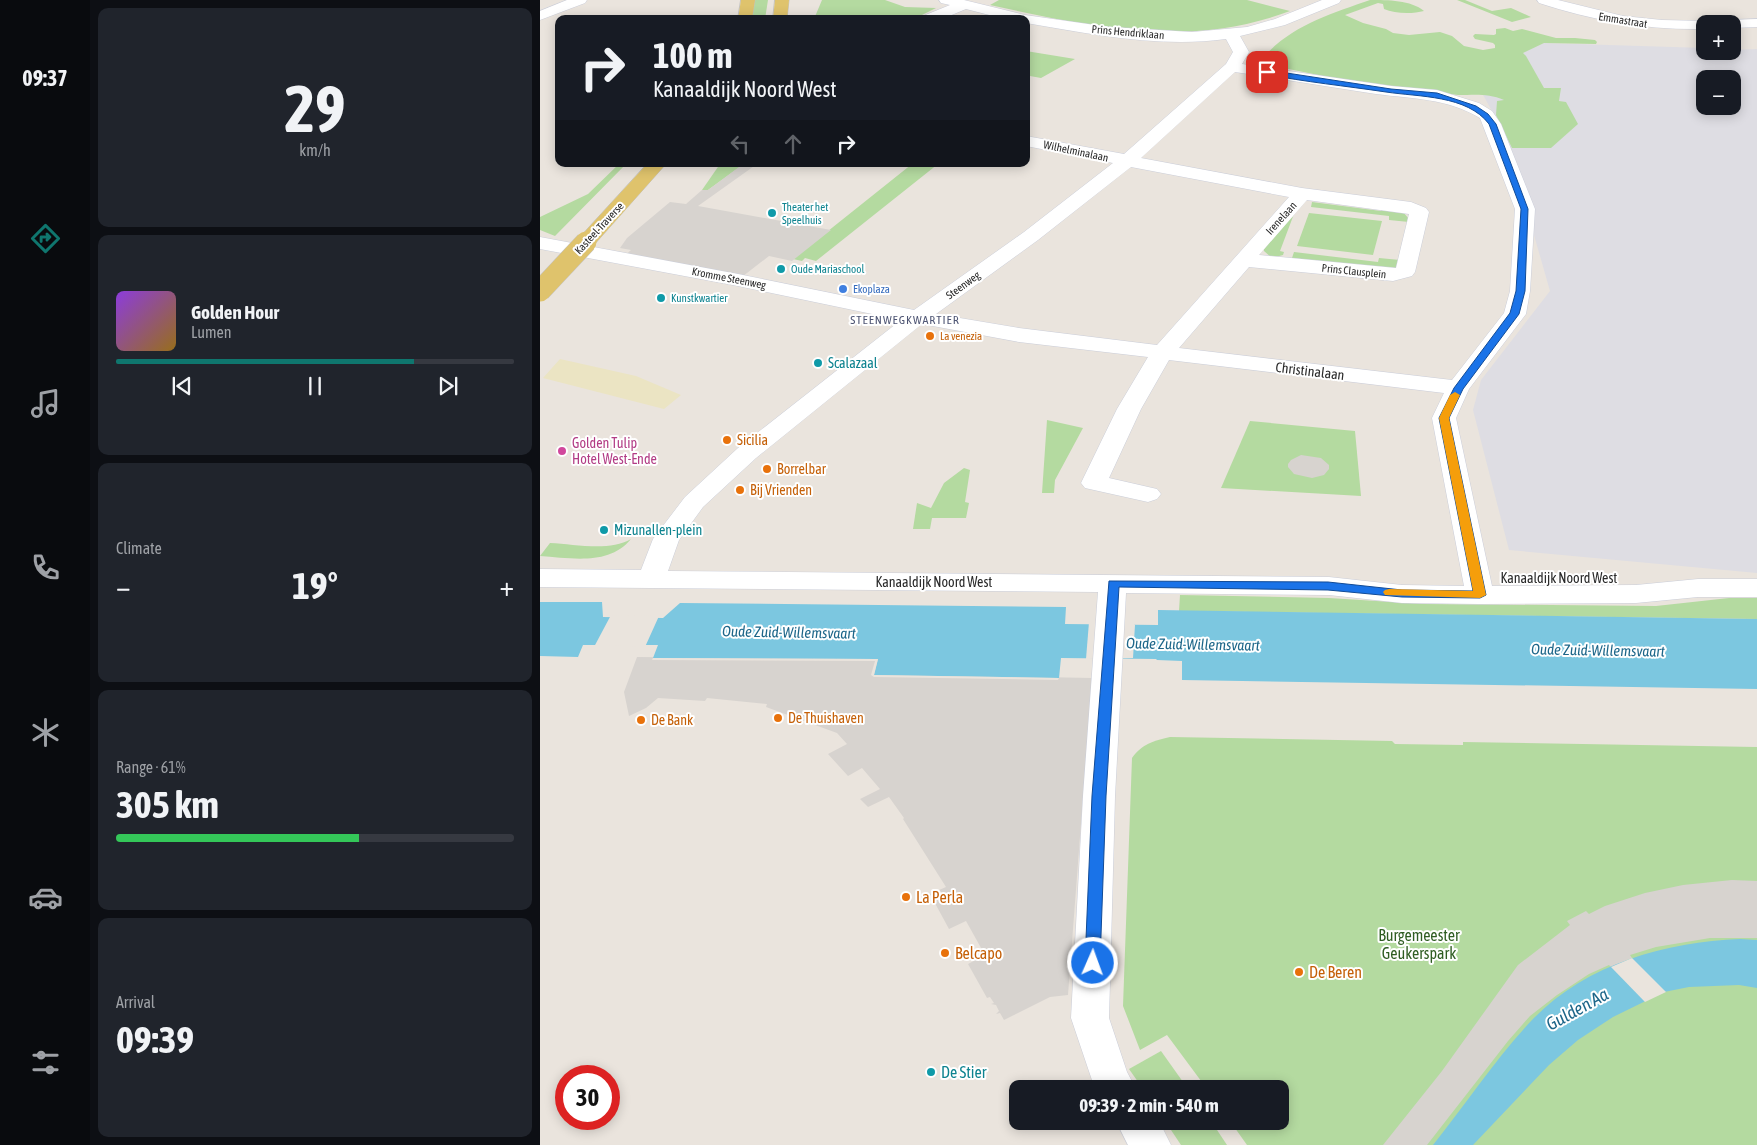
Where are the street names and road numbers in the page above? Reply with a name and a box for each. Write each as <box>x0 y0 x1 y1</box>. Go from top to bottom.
street label: Emmastraat <box>1598 10 1648 30</box>
street label: Prins Hendriklaan <box>1091 23 1165 41</box>
street label: Wilhelminalaan <box>1042 138 1110 164</box>
street label: Irenelaan <box>1263 199 1299 237</box>
street label: Kasteel-Traverse <box>572 200 626 256</box>
street label: Prins Clausplein <box>1321 262 1387 280</box>
street label: Kromme Steenweg <box>691 265 767 291</box>
street label: Steenweg <box>944 268 983 301</box>
street label: Christinalaan <box>1275 359 1345 383</box>
street label: Kanaaldijk Noord West <box>1501 570 1617 586</box>
street label: Kanaaldijk Noord West <box>876 574 992 590</box>

